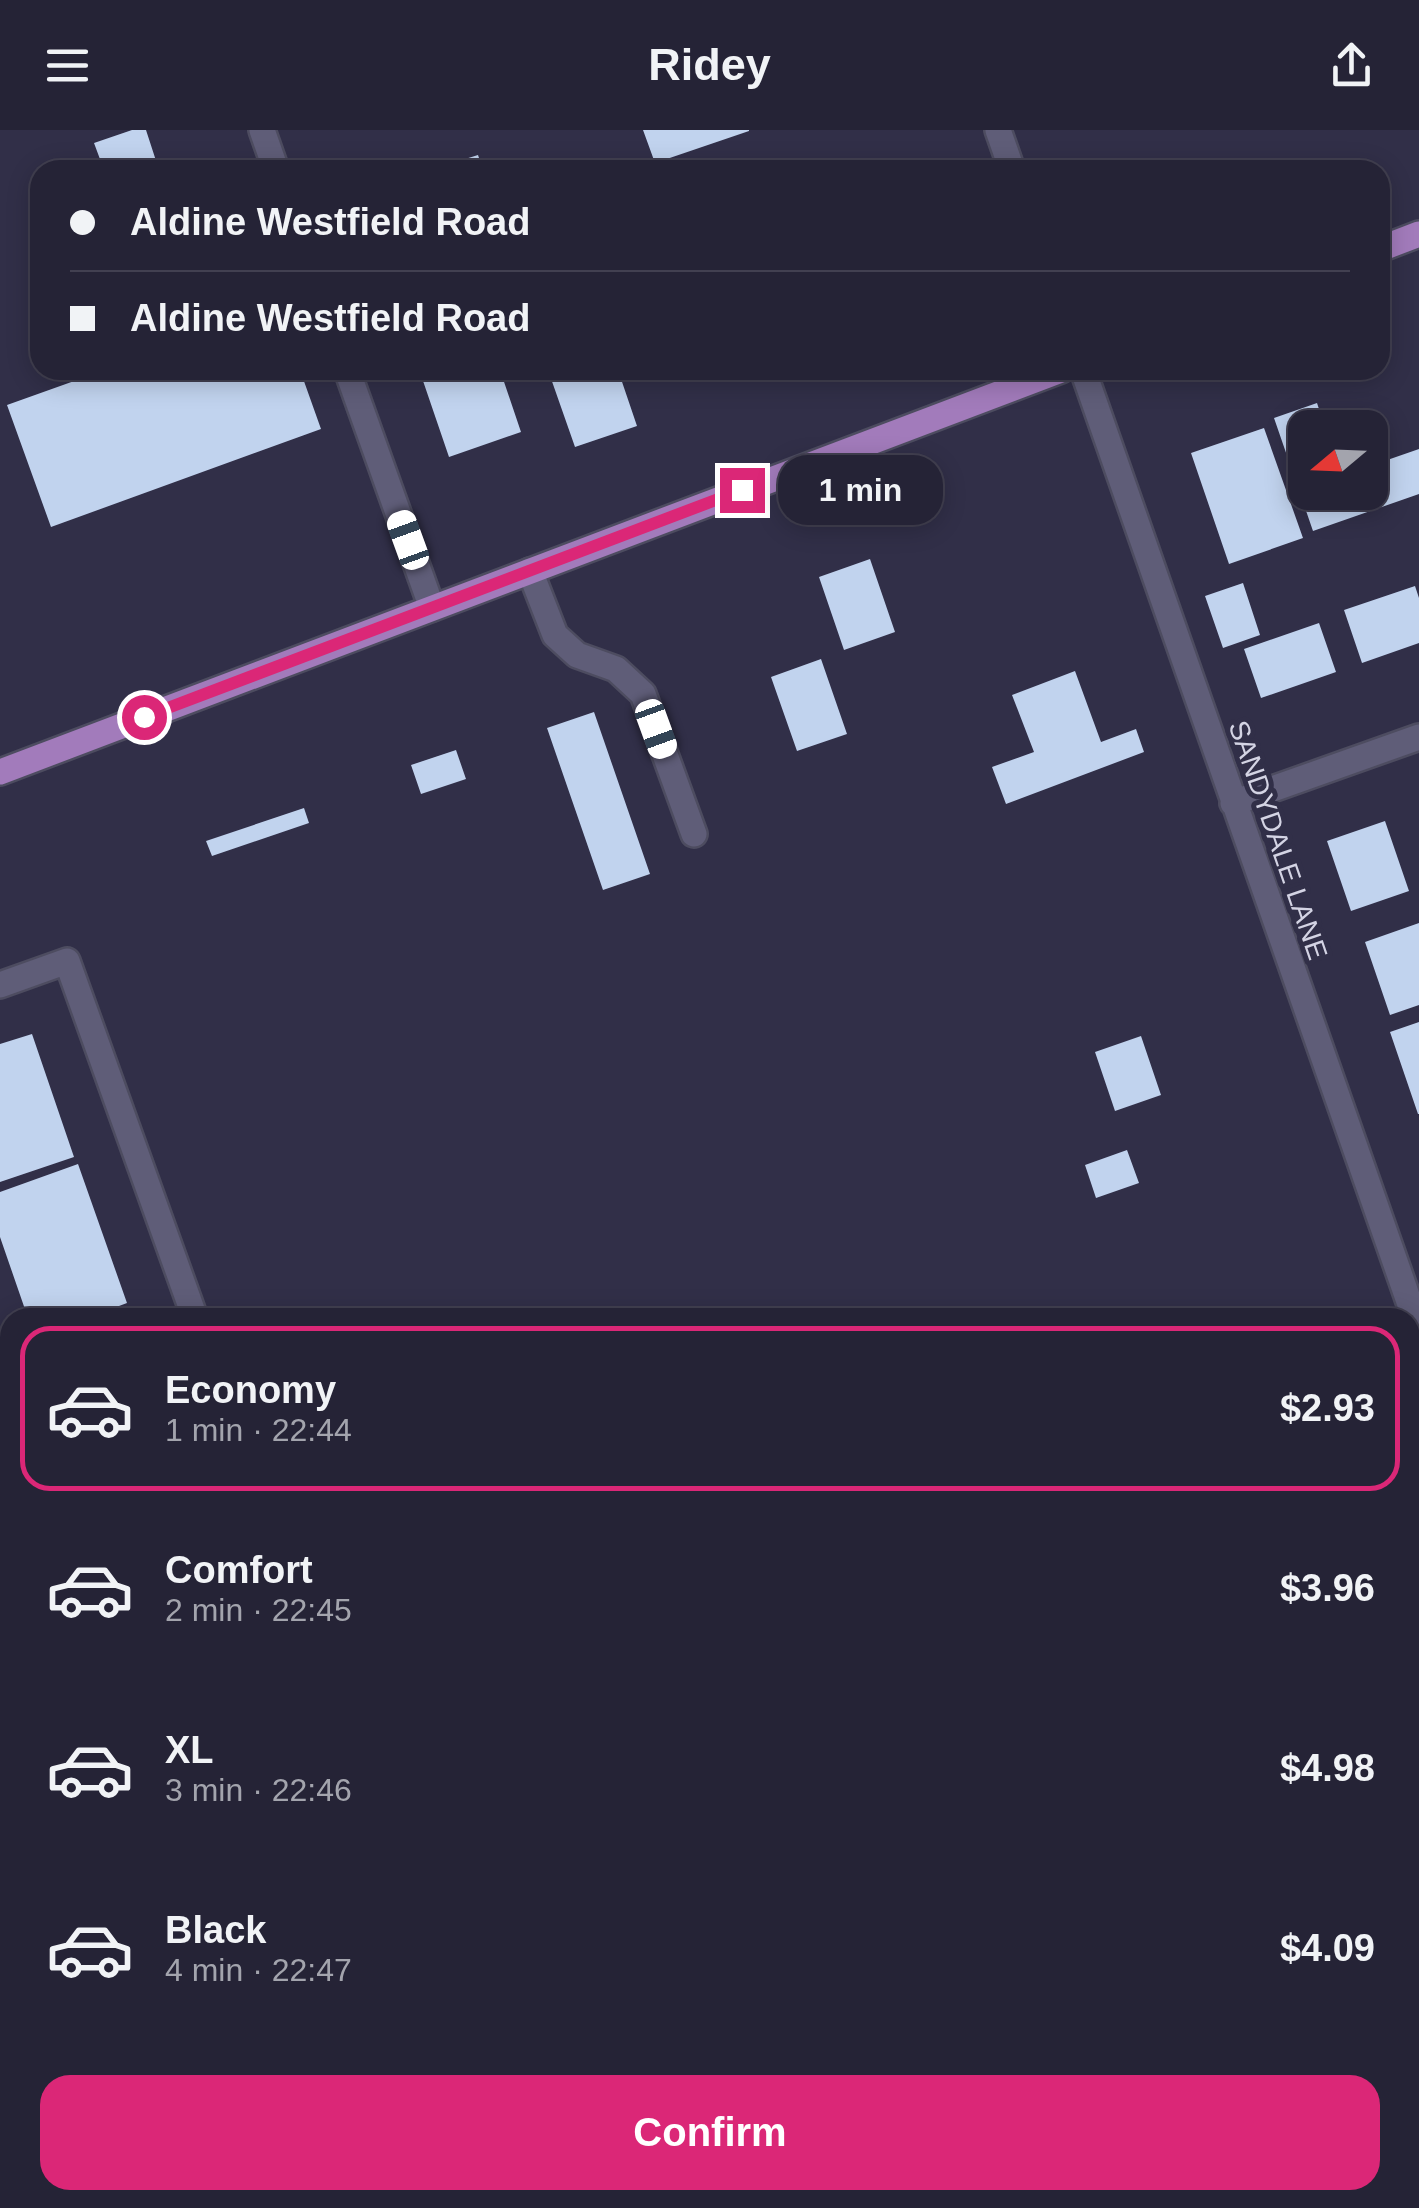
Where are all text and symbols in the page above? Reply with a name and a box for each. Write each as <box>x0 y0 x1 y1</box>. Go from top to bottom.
icon: menu <box>40 38 95 93</box>
icon: share <box>1324 38 1379 93</box>
text: Ridey <box>648 39 771 90</box>
text: Aldine Westfield Road <box>130 201 530 243</box>
text: Aldine Westfield Road <box>130 297 530 339</box>
north arrow <box>1288 410 1388 510</box>
map controls <box>1288 410 1388 510</box>
callout: 1 min <box>777 455 942 525</box>
route end <box>720 468 765 513</box>
text: 1 min <box>819 472 902 508</box>
car <box>384 507 432 573</box>
route start <box>122 695 167 740</box>
car <box>632 696 680 762</box>
street label: SANDYDALE LANE <box>1223 717 1333 963</box>
icon: car <box>45 1364 135 1454</box>
text: Economy <box>165 1369 336 1411</box>
text: $2.93 <box>1280 1387 1375 1429</box>
text: 1 min · 22:44 <box>165 1412 352 1448</box>
icon: car <box>45 1544 135 1634</box>
text: Comfort <box>165 1549 313 1591</box>
text: $3.96 <box>1280 1567 1375 1609</box>
text: 2 min · 22:45 <box>165 1592 352 1628</box>
icon: car <box>45 1724 135 1814</box>
text: XL <box>165 1729 214 1771</box>
text: $4.98 <box>1280 1747 1375 1789</box>
text: 3 min · 22:46 <box>165 1772 352 1808</box>
icon: car <box>45 1904 135 1994</box>
text: Black <box>165 1909 266 1951</box>
text: $4.09 <box>1280 1927 1375 1969</box>
text: 4 min · 22:47 <box>165 1952 352 1988</box>
button: Confirm <box>40 2075 1380 2190</box>

